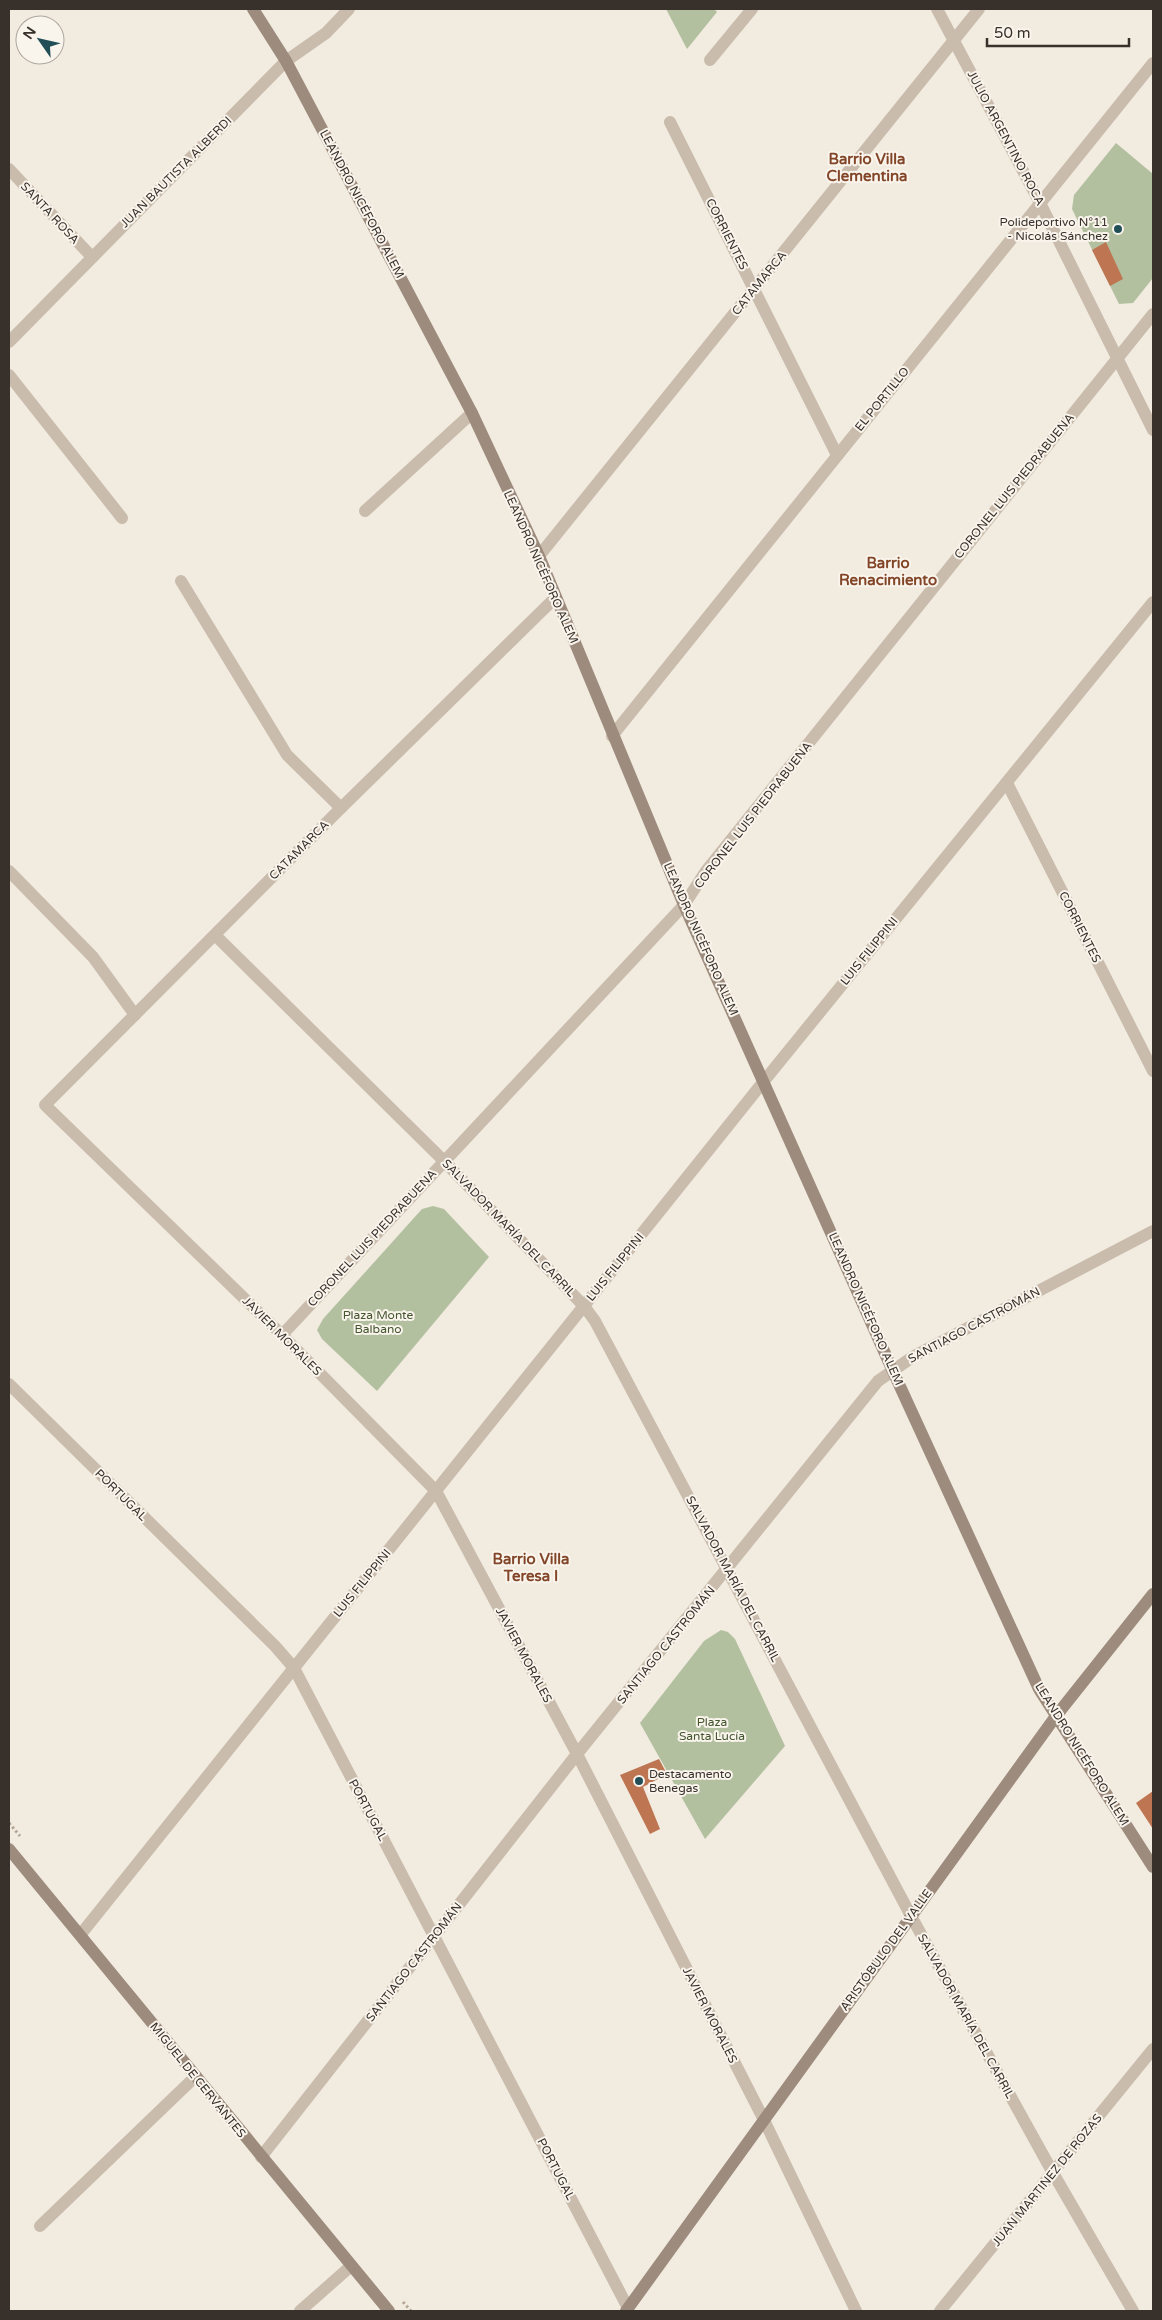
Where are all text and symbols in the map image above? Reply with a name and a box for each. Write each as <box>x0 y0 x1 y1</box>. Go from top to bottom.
north arrow <box>15 15 65 65</box>
scale bar <box>987 15 1130 47</box>
text: N <box>19 24 40 42</box>
text: 50 m <box>994 24 1031 42</box>
street label: JULIO ARGENTINO ROCA <box>964 68 1048 208</box>
street label: JUAN BAUTISTA ALBERDI <box>118 114 234 230</box>
street label: LEANDRO NICÉFORO ALEM <box>317 127 407 281</box>
district label: Barrio Villa Clementina <box>827 150 907 185</box>
street label: SANTA ROSA <box>18 179 82 247</box>
street label: CORRIENTES <box>703 196 751 272</box>
place label: Polideportivo N°11 - Nicolás Sánchez <box>999 215 1108 243</box>
marker: Polideportivo N°11 - Nicolás Sánchez <box>1112 223 1124 235</box>
street label: CATAMARCA <box>729 248 789 318</box>
street label: EL PORTILLO <box>852 364 912 434</box>
street label: CORONEL LUIS PIEDRABUENA <box>951 411 1077 561</box>
street label: LEANDRO NICÉFORO ALEM <box>501 488 581 646</box>
district label: Barrio Renacimiento <box>839 554 937 589</box>
street label: CORONEL LUIS PIEDRABUENA <box>691 739 815 891</box>
street label: CATAMARCA <box>266 817 332 883</box>
street label: LEANDRO NICÉFORO ALEM <box>661 860 741 1018</box>
street label: CORRIENTES <box>1056 889 1104 965</box>
street label: LUIS FILIPPINI <box>837 914 901 988</box>
street label: SALVADOR MARÍA DEL CARRIL <box>439 1156 579 1300</box>
street label: CORONEL LUIS PIEDRABUENA <box>305 1166 439 1309</box>
street label: LUIS FILIPPINI <box>583 1230 647 1304</box>
street label: LEANDRO NICÉFORO ALEM <box>826 1230 906 1388</box>
street label: SANTIAGO CASTROMÁN <box>906 1284 1042 1366</box>
street label: JAVIER MORALES <box>240 1294 324 1378</box>
park label: Plaza Monte Balbano <box>343 1308 414 1336</box>
street label: PORTUGAL <box>92 1466 150 1524</box>
street label: SALVADOR MARÍA DEL CARRIL <box>683 1494 783 1664</box>
street label: LUIS FILIPPINI <box>330 1546 394 1620</box>
district label: Barrio Villa Teresa I <box>493 1550 569 1585</box>
street label: SANTIAGO CASTROMÁN <box>614 1583 718 1707</box>
street label: JAVIER MORALES <box>493 1605 555 1705</box>
street label: LEANDRO NICÉFORO ALEM <box>1032 1680 1132 1828</box>
park label: Plaza Santa Lucía <box>679 1715 745 1743</box>
place label: Destacamento Benegas <box>649 1767 732 1795</box>
marker: Destacamento Benegas <box>633 1775 645 1787</box>
street label: PORTUGAL <box>346 1777 390 1843</box>
street label: ARISTÓBULO DEL VALLE <box>837 1886 935 2013</box>
street label: SANTIAGO CASTROMÁN <box>363 1900 465 2024</box>
street label: SALVADOR MARÍA DEL CARRIL <box>915 1931 1017 2101</box>
street label: JAVIER MORALES <box>680 1965 740 2065</box>
street label: MIGUEL DE CERVANTES <box>147 2020 249 2140</box>
street label: JUAN MARTINEZ DE ROZAS <box>989 2111 1105 2249</box>
street label: PORTUGAL <box>534 2136 578 2202</box>

